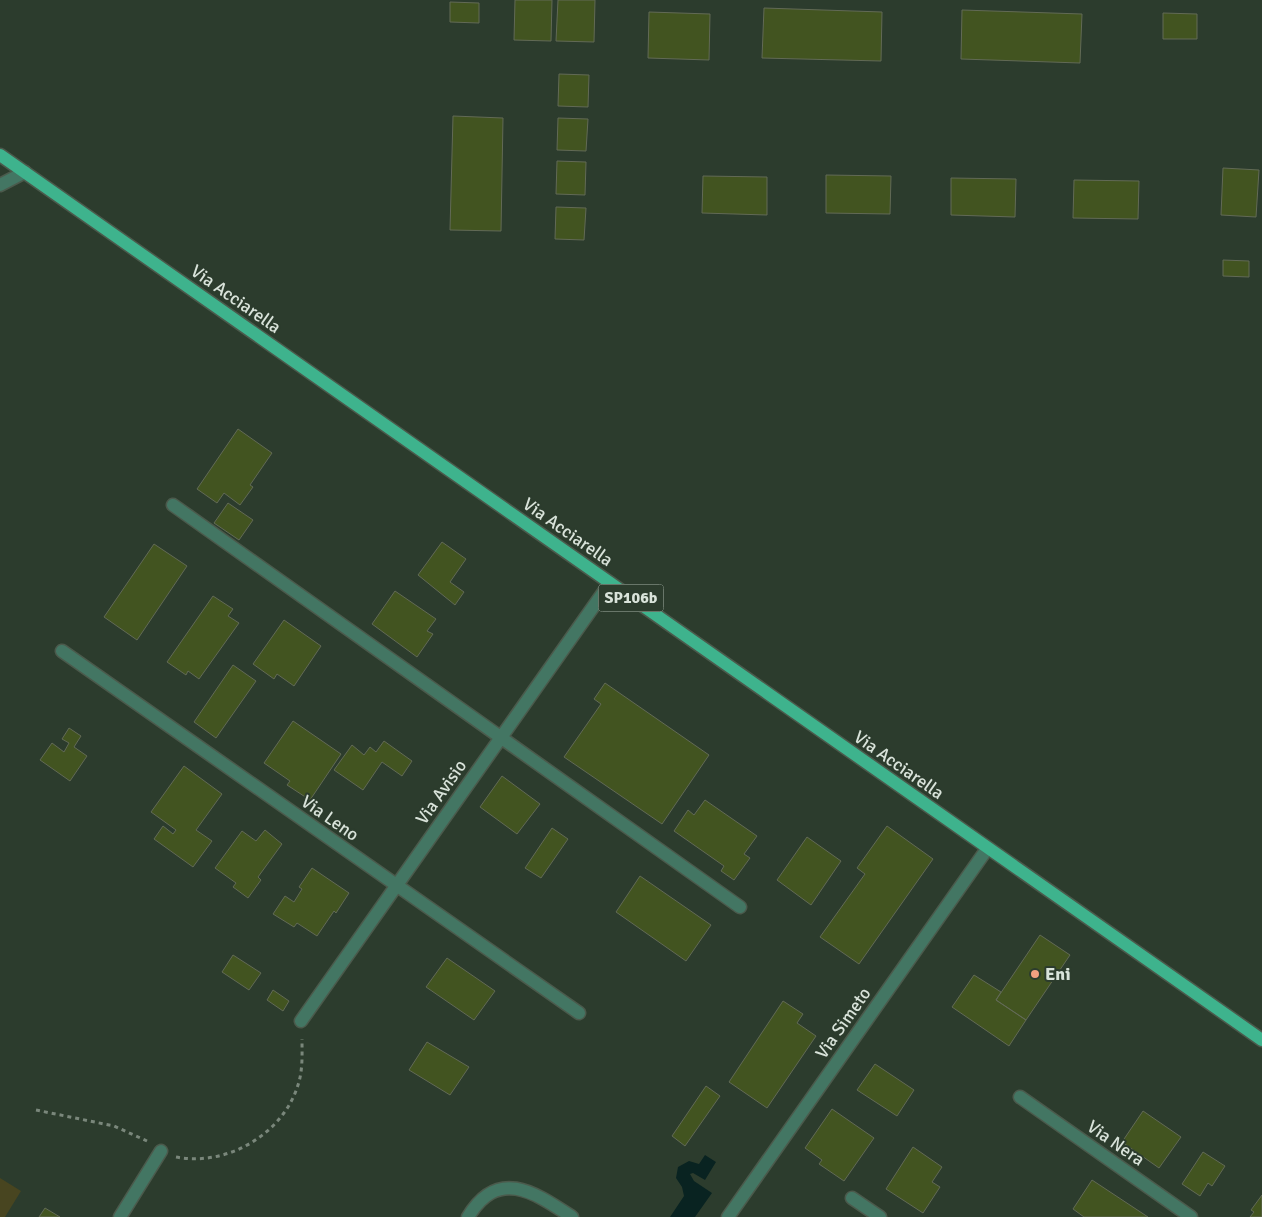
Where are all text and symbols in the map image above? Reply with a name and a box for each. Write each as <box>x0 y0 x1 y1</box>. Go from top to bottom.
street label: Via Acciarella <box>187 260 285 338</box>
street label: Via Acciarella <box>519 493 617 571</box>
road number: SP106b <box>598 584 664 612</box>
street label: Via Acciarella <box>850 726 948 804</box>
street label: Via Avisio <box>411 755 471 829</box>
street label: Via Leno <box>297 790 363 846</box>
place label: Eni <box>1045 963 1071 985</box>
marker: Eni <box>1029 968 1041 980</box>
street label: Via Simeto <box>810 983 876 1063</box>
street label: Via Nera <box>1083 1115 1149 1171</box>

